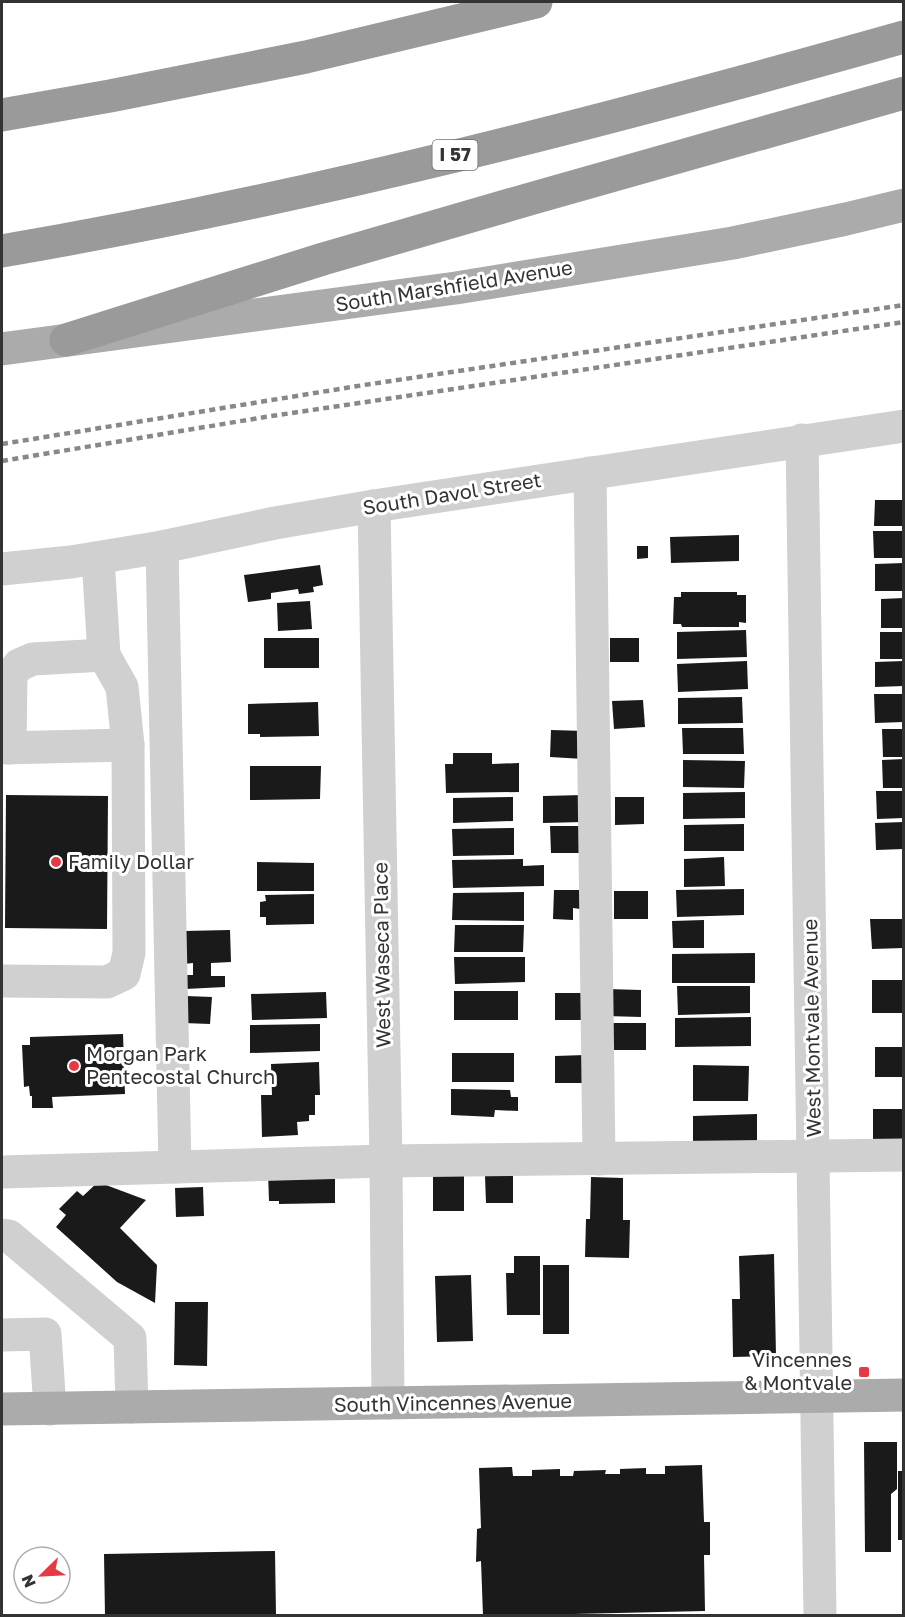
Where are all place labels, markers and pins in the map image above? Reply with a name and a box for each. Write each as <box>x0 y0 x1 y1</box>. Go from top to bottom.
place label: Family Dollar <box>68 849 194 873</box>
marker: Family Dollar <box>49 855 63 869</box>
place label: Morgan Park Pentecostal Church <box>86 1041 275 1088</box>
marker: Morgan Park Pentecostal Church <box>67 1059 81 1073</box>
place label: Vincennes & Montvale <box>744 1347 852 1394</box>
marker: Vincennes & Montvale <box>857 1365 871 1379</box>

